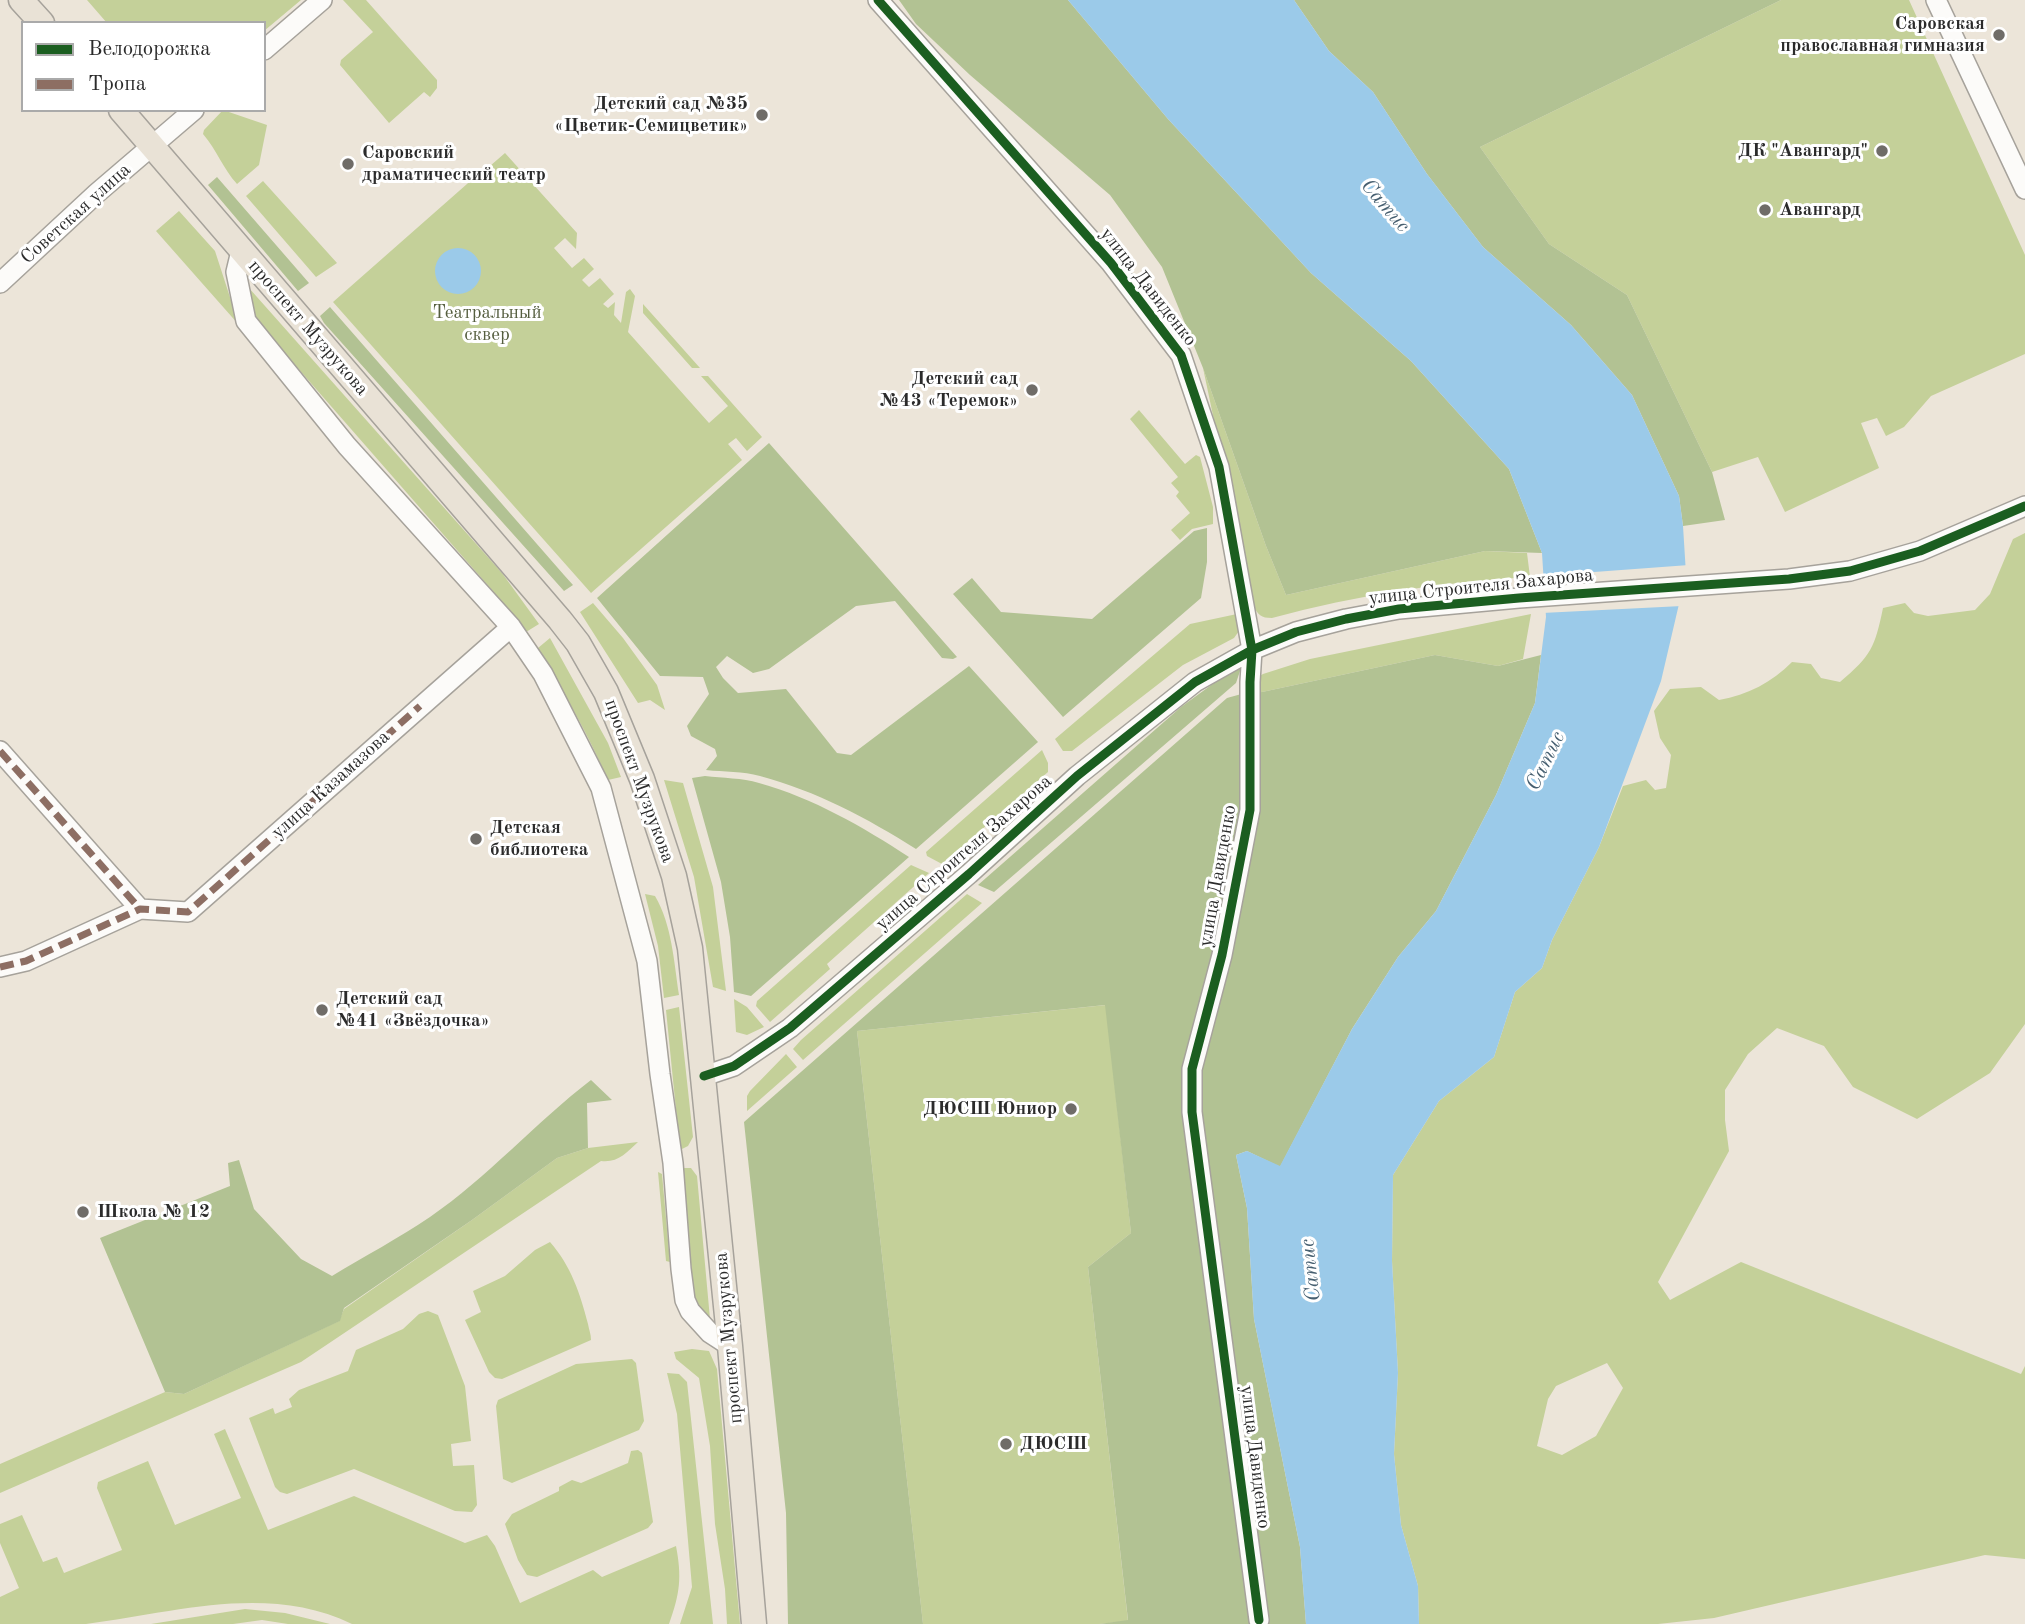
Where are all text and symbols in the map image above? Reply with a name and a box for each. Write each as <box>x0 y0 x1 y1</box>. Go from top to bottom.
place label: Саровская православная гимназия <box>1780 13 1985 57</box>
legend <box>21 21 266 112</box>
marker: Саровская православная гимназия <box>1991 27 2007 43</box>
text: Велодорожка <box>88 39 211 60</box>
text: Тропа <box>88 74 146 95</box>
place label: Детский сад №35 «Цветик-Семицветик» <box>554 93 748 137</box>
marker: Детский сад №35 «Цветик-Семицветик» <box>754 107 770 123</box>
place label: ДК "Авангард" <box>1738 140 1868 162</box>
place label: Саровский драматический театр <box>362 142 546 186</box>
marker: ДК "Авангард" <box>1874 143 1890 159</box>
marker: Саровский драматический театр <box>340 156 356 172</box>
street label: Советская улица <box>16 159 136 269</box>
water label: Сатис <box>1355 174 1415 238</box>
place label: Авангард <box>1779 199 1861 221</box>
marker: Авангард <box>1757 202 1773 218</box>
street label: улица Давиденко <box>1095 223 1201 351</box>
street label: проспект Музрукова <box>243 256 373 400</box>
park label: Театральный сквер <box>432 302 542 346</box>
place label: Детский сад №43 «Теремок» <box>880 368 1018 412</box>
marker: Детский сад №43 «Теремок» <box>1024 382 1040 398</box>
street label: улица Строителя Захарова <box>1367 564 1595 610</box>
street label: проспект Музрукова <box>599 696 679 866</box>
street label: улица Казамазова <box>267 726 395 844</box>
water label: Сатис <box>1521 727 1571 795</box>
street label: улица Строителя Захарова <box>871 770 1057 936</box>
street label: улица Давиденко <box>1194 803 1242 949</box>
place label: Детская библиотека <box>490 817 588 861</box>
marker: Детская библиотека <box>468 831 484 847</box>
place label: Детский сад №41 «Звёздочка» <box>336 988 490 1032</box>
marker: Детский сад №41 «Звёздочка» <box>314 1002 330 1018</box>
place label: ДЮСШ Юниор <box>923 1098 1057 1120</box>
marker: ДЮСШ Юниор <box>1063 1101 1079 1117</box>
place label: Школа № 12 <box>97 1201 210 1223</box>
marker: Школа № 12 <box>75 1204 91 1220</box>
water label: Сатис <box>1295 1237 1327 1303</box>
street label: проспект Музрукова <box>710 1251 748 1425</box>
street label: улица Давиденко <box>1235 1384 1275 1530</box>
place label: ДЮСШ <box>1020 1433 1087 1455</box>
marker: ДЮСШ <box>998 1436 1014 1452</box>

